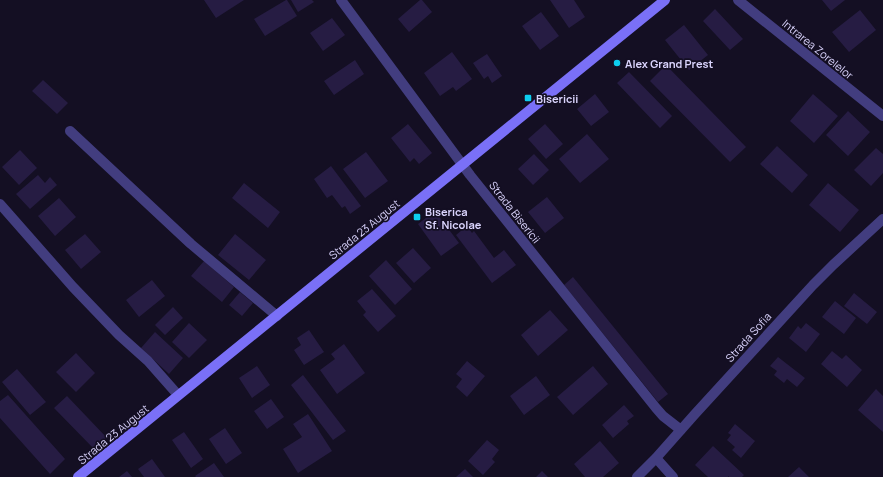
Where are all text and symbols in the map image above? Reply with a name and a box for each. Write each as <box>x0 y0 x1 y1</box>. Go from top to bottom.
street label: Intrarea Zorelelor <box>779 16 857 82</box>
place label: Alex Grand Prest <box>625 56 713 71</box>
marker: Alex Grand Prest <box>612 58 622 68</box>
place label: Bisericii <box>536 91 578 106</box>
marker: Bisericii <box>523 93 533 103</box>
street label: Strada Bisericii <box>486 178 544 246</box>
street label: Strada 23 August <box>325 196 403 262</box>
place label: Biserica Sf. Nicolae <box>425 204 482 232</box>
marker: Biserica Sf. Nicolae <box>412 212 422 222</box>
street label: Strada Sofia <box>722 309 774 365</box>
street label: Strada 23 August <box>74 401 152 467</box>

